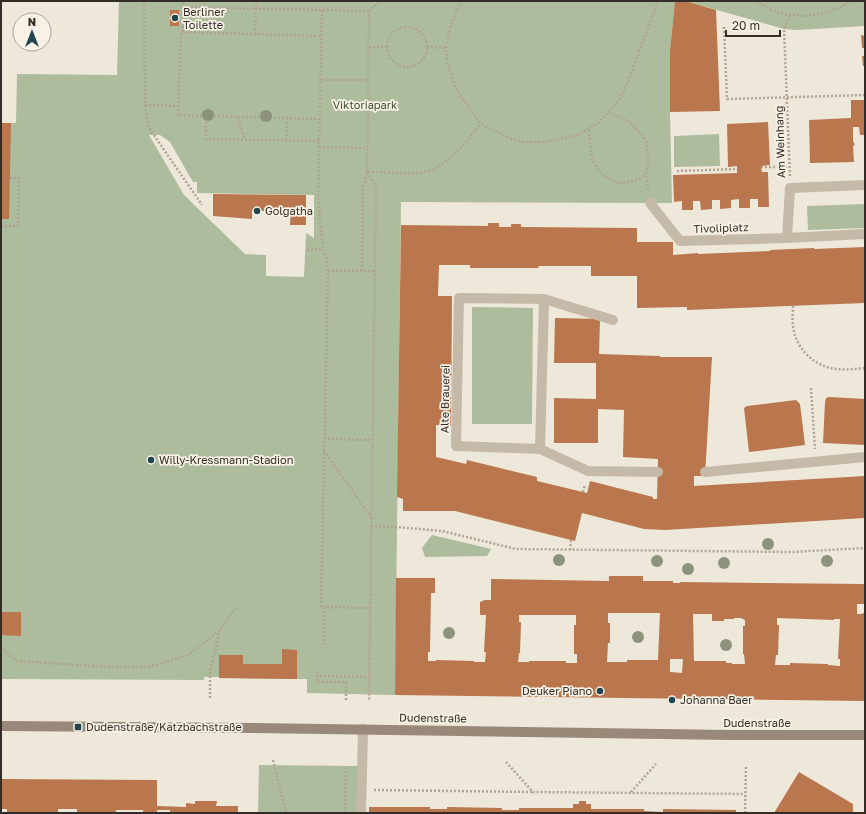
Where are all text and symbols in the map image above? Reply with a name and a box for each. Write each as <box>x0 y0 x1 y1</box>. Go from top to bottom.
place label: Berliner Toilette <box>183 5 226 31</box>
north arrow <box>12 12 52 52</box>
scale bar <box>726 12 780 38</box>
marker: Berliner Toilette <box>170 13 180 23</box>
text: N <box>28 15 36 28</box>
text: 20 m <box>732 18 760 33</box>
park label: Viktoriapark <box>333 98 397 111</box>
street label: Am Weinhang <box>772 106 787 179</box>
place label: Golgatha <box>265 204 313 217</box>
marker: Golgatha <box>252 206 262 216</box>
street label: Tivoliplatz <box>693 220 749 235</box>
street label: Alte Brauerei <box>437 365 452 433</box>
place label: Willy-Kressmann-Stadion <box>159 453 293 466</box>
marker: Willy-Kressmann-Stadion <box>146 455 156 465</box>
place label: Deuker Piano <box>522 684 592 697</box>
marker: Deuker Piano <box>595 686 605 696</box>
place label: Johanna Baer <box>680 693 753 706</box>
marker: Johanna Baer <box>667 695 677 705</box>
street label: Dudenstraße <box>399 710 467 725</box>
street label: Dudenstraße <box>723 716 791 729</box>
place label: Dudenstraße/Katzbachstraße <box>86 720 242 733</box>
marker: Dudenstraße/Katzbachstraße <box>73 722 83 732</box>

